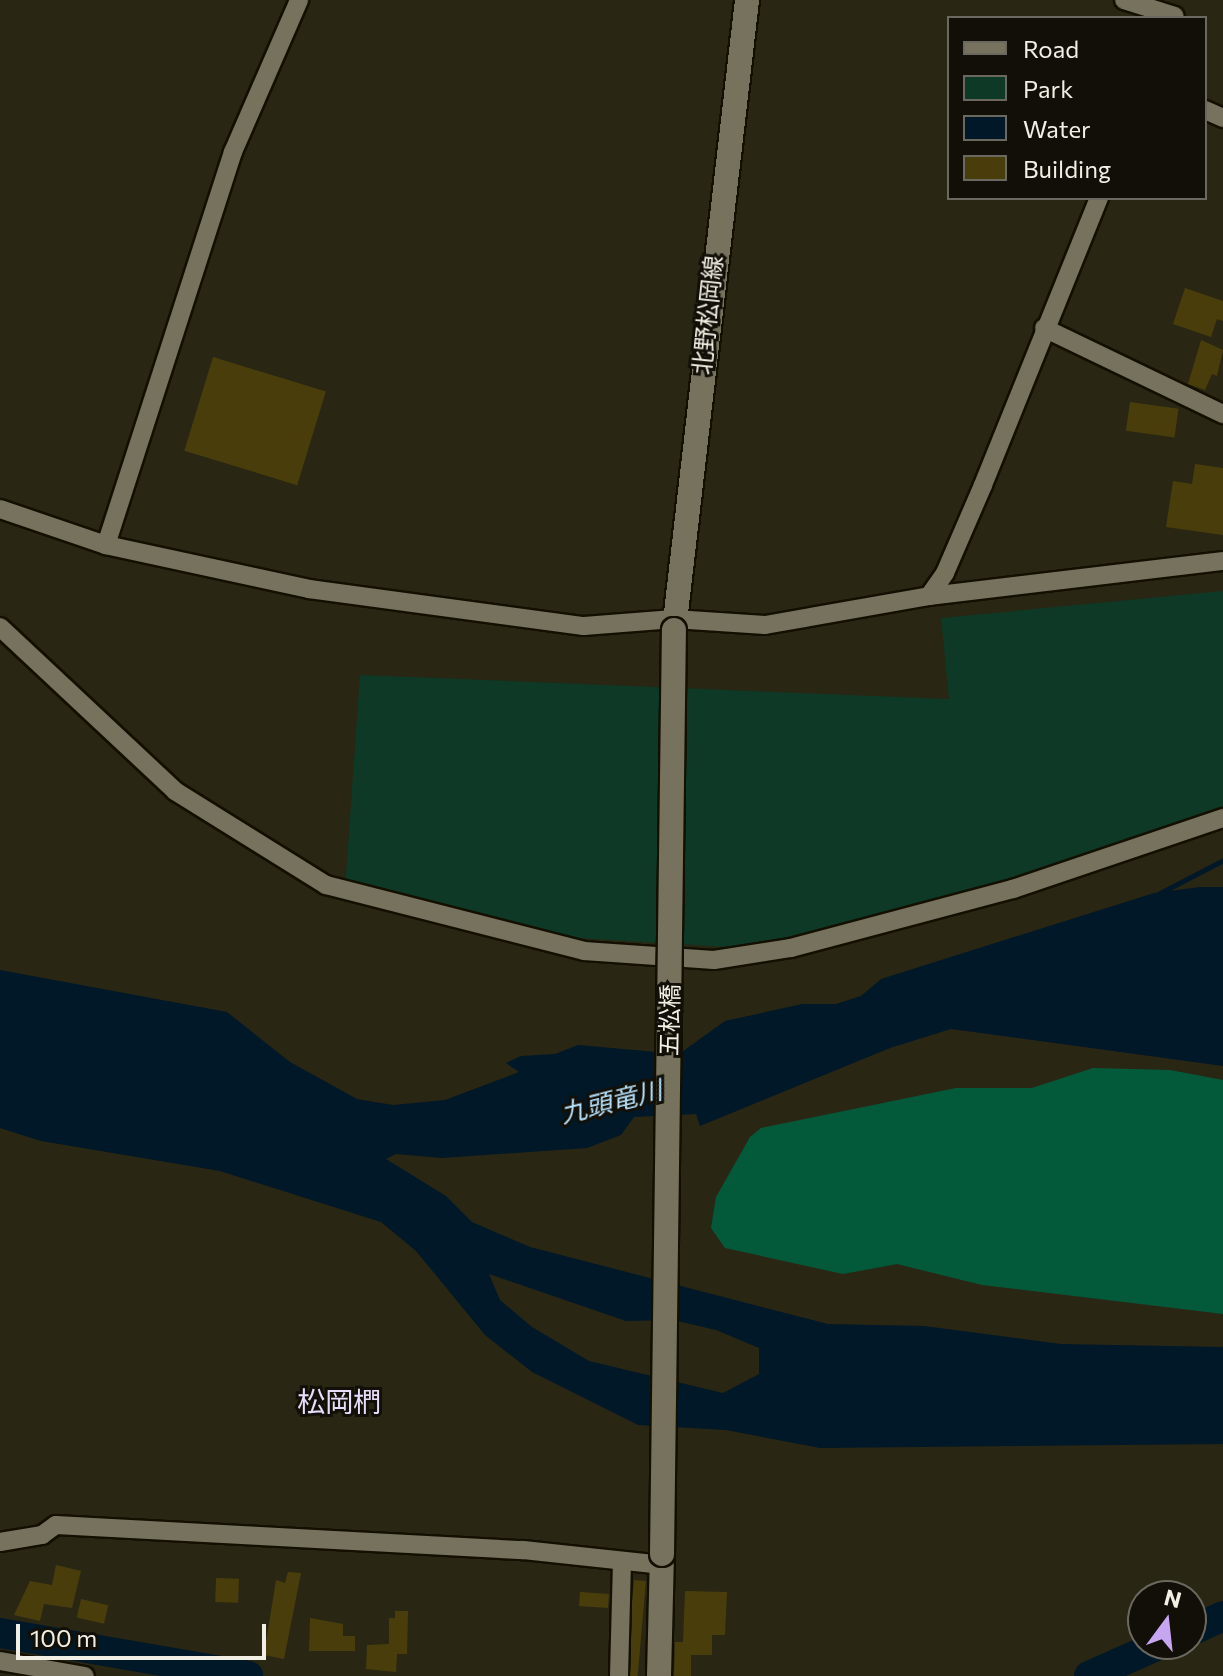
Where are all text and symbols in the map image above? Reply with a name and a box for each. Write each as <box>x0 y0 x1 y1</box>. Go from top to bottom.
legend <box>947 16 1207 200</box>
text: Road <box>1023 34 1079 63</box>
text: Park <box>1023 74 1073 103</box>
text: Water <box>1023 114 1091 143</box>
text: Building <box>1023 154 1111 183</box>
street label: 北野松岡線 <box>686 254 728 376</box>
street label: 五松橋 <box>654 984 684 1056</box>
water label: 九頭竜川 <box>557 1073 665 1129</box>
district label: 松岡椚 <box>297 1384 381 1418</box>
north arrow <box>1127 1580 1207 1660</box>
text: N <box>1161 1583 1184 1613</box>
scale bar <box>20 1608 270 1658</box>
text: 100 m <box>30 1623 97 1652</box>

